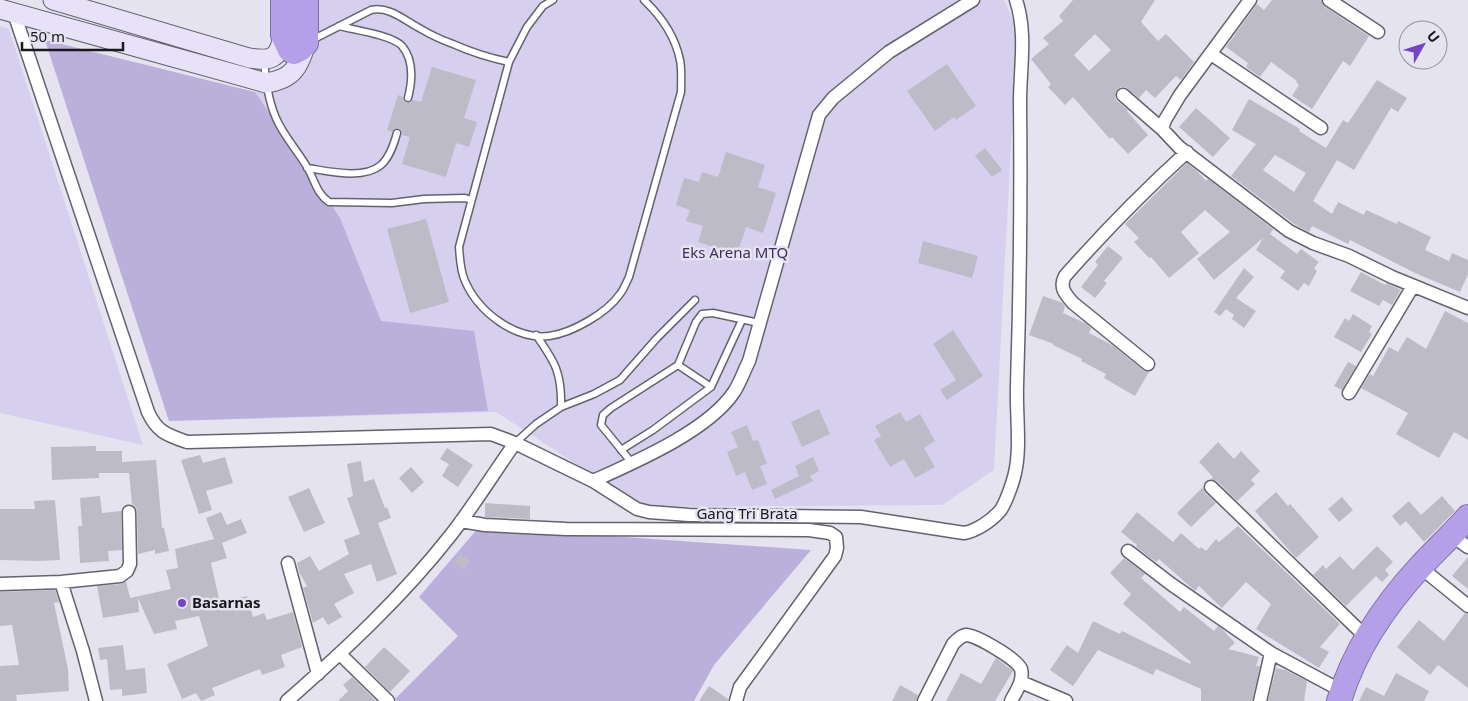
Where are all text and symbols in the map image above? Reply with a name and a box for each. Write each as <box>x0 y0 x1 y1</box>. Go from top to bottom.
scale bar <box>22 20 124 52</box>
north arrow <box>1398 20 1448 70</box>
text: 50 m <box>30 26 65 46</box>
text: U <box>1423 26 1444 47</box>
park label: Eks Arena MTQ <box>682 242 788 262</box>
street label: Gang Tri Brata <box>696 503 798 523</box>
place label: Basarnas <box>192 592 260 612</box>
marker: Basarnas <box>176 597 188 609</box>

